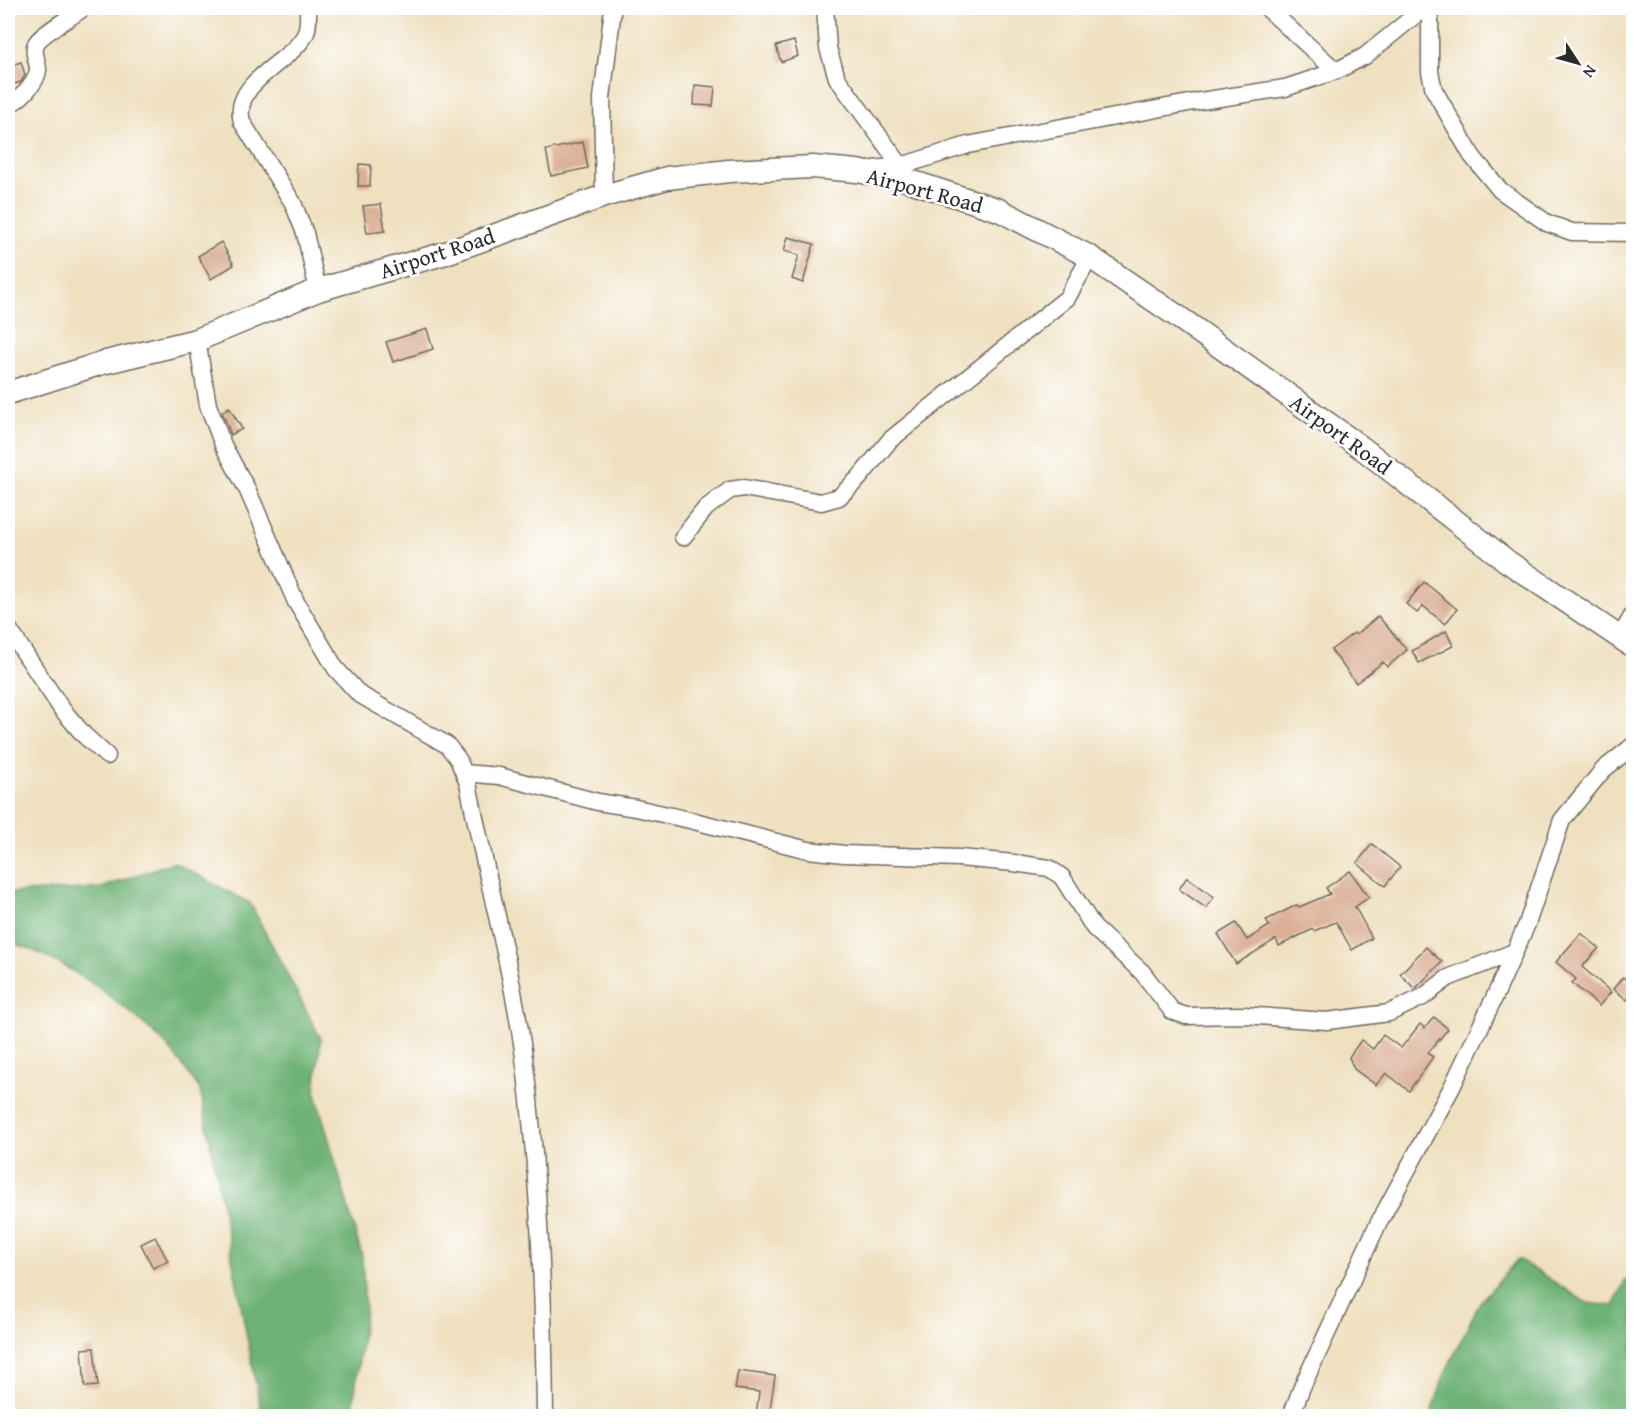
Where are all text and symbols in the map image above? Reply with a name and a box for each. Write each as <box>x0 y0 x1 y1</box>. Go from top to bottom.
north arrow <box>1548 33 1608 93</box>
text: N <box>1577 60 1603 83</box>
street label: Airport Road <box>863 159 987 221</box>
street label: Airport Road <box>375 219 499 287</box>
street label: Airport Road <box>1283 386 1399 482</box>

